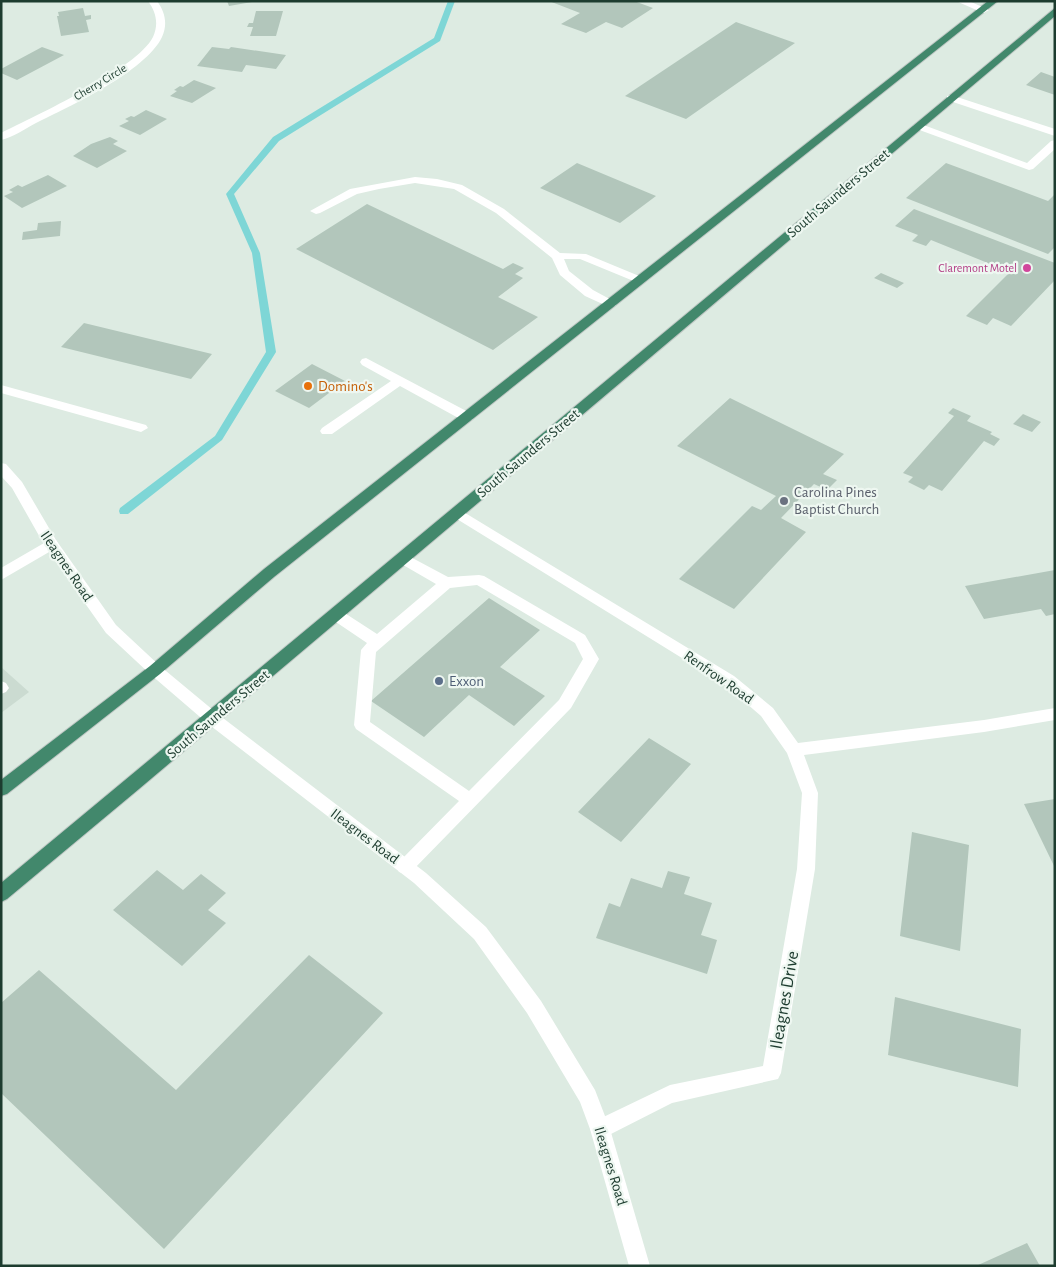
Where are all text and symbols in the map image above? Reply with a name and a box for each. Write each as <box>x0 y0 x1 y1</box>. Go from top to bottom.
street label: Cherry Circle <box>72 62 129 103</box>
street label: South Saunders Street <box>784 146 893 240</box>
place label: Claremont Motel <box>938 262 1017 274</box>
marker: Claremont Motel <box>1021 262 1033 274</box>
place label: Domino's <box>318 379 373 394</box>
marker: Domino's <box>302 380 314 392</box>
street label: South Saunders Street <box>474 406 583 500</box>
place label: Carolina Pines Baptist Church <box>794 485 879 517</box>
marker: Carolina Pines Baptist Church <box>778 495 790 507</box>
street label: Ileagnes Road <box>38 528 96 604</box>
street label: Renfrow Road <box>681 648 756 707</box>
street label: South Saunders Street <box>164 667 273 761</box>
place label: Exxon <box>449 674 484 689</box>
marker: Exxon <box>433 675 445 687</box>
street label: Ileagnes Road <box>328 806 402 867</box>
street label: Ileagnes Drive <box>768 950 802 1051</box>
street label: Ileagnes Road <box>591 1125 630 1207</box>

